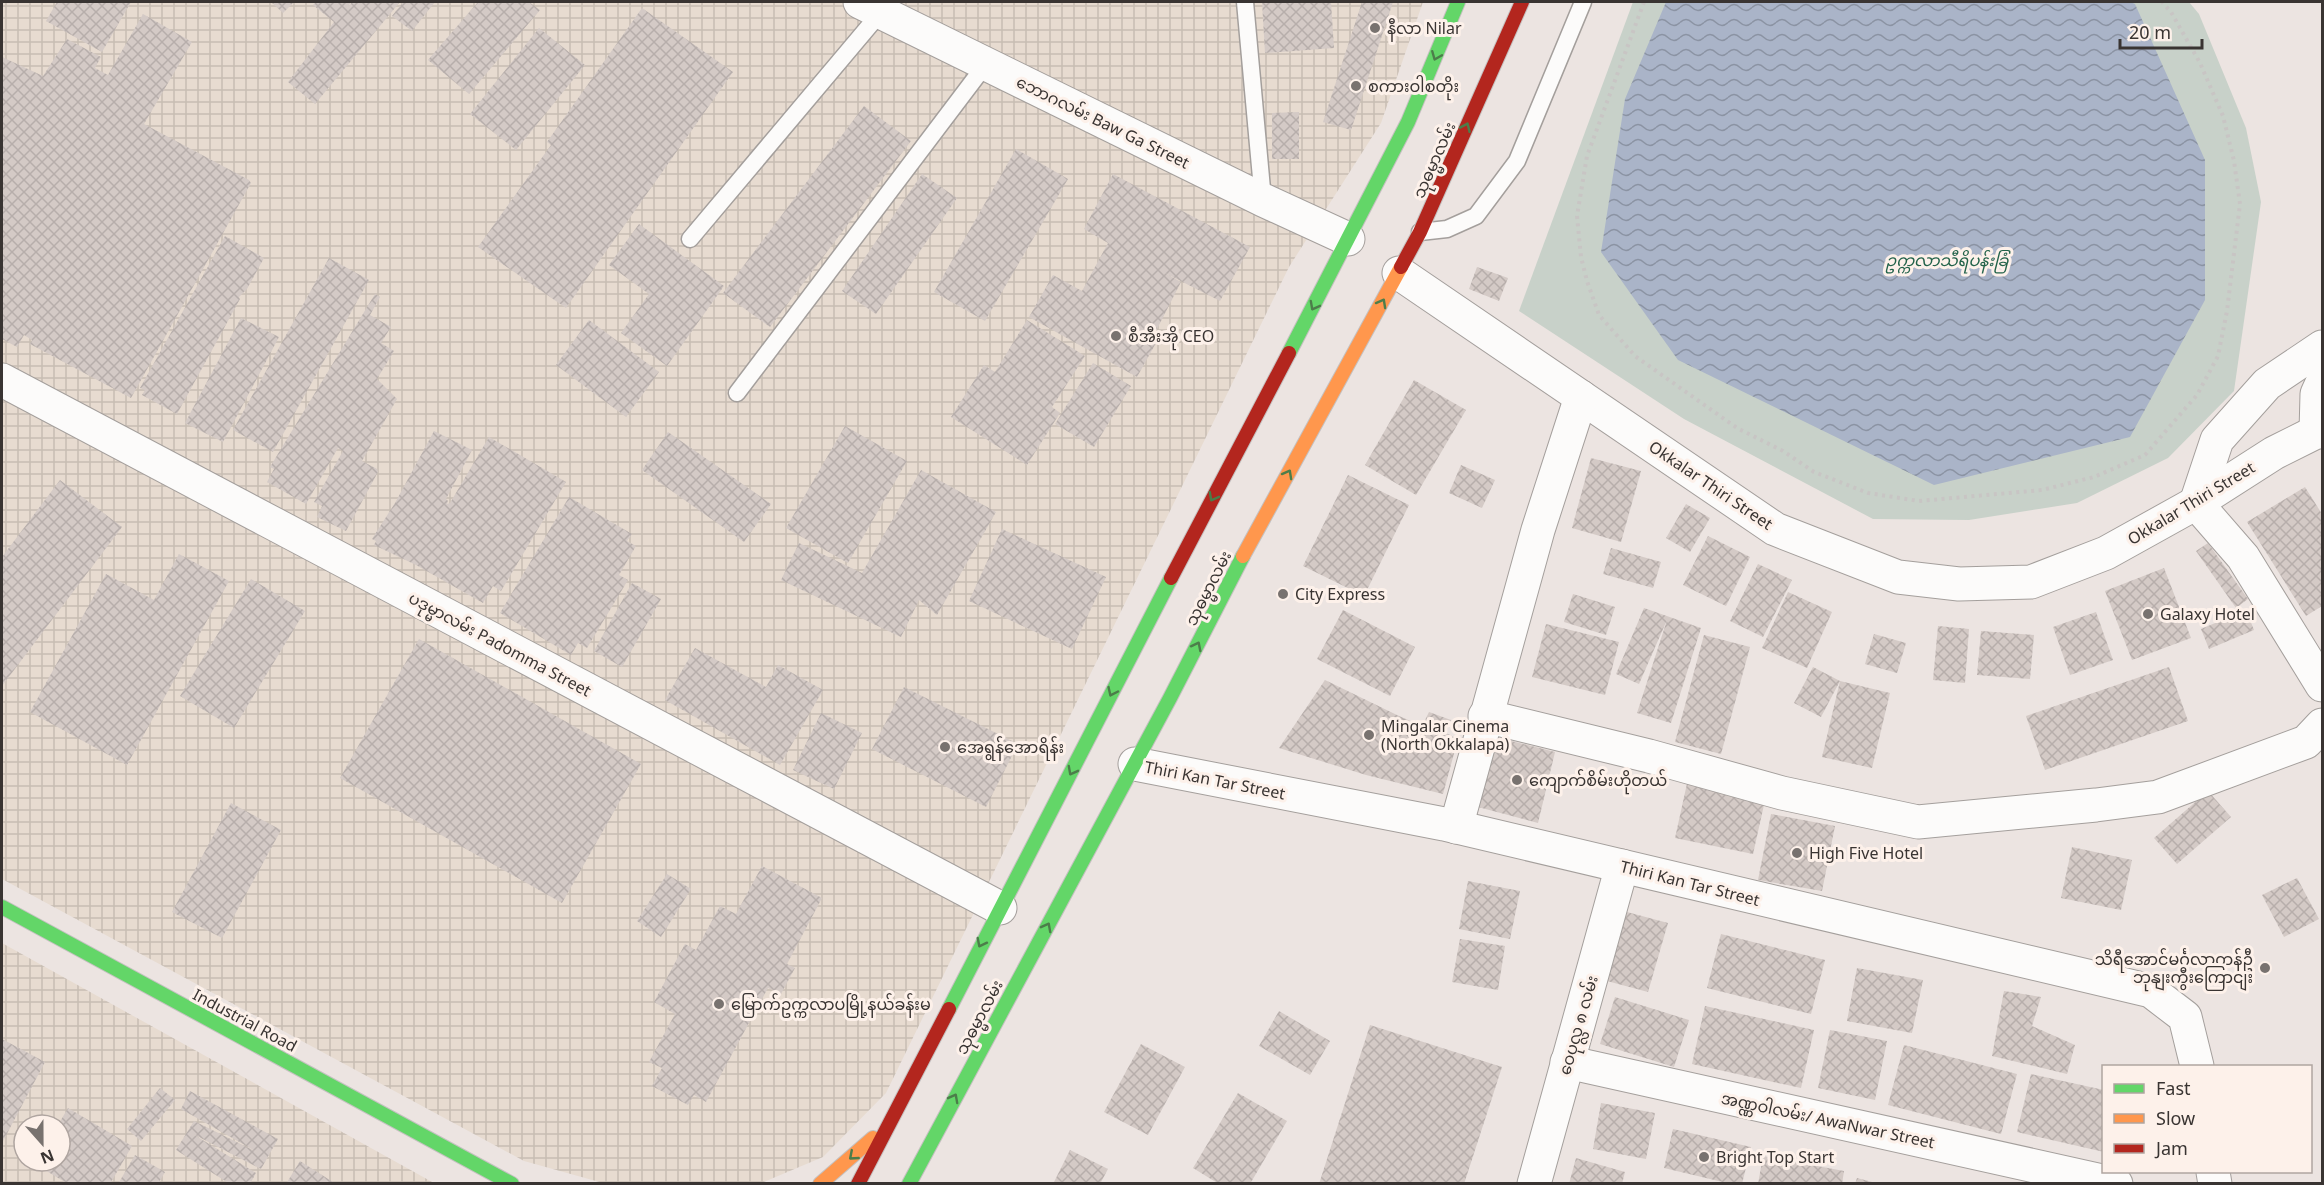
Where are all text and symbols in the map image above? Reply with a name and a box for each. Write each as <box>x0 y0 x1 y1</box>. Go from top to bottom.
scale bar <box>2120 12 2202 50</box>
place label: နီလာ Nilar <box>1387 13 1462 48</box>
text: 20 m <box>2129 15 2171 54</box>
marker: နီလာ Nilar <box>1368 21 1382 35</box>
one-way arrow <box>1431 49 1443 60</box>
street label: ဘောဂလမ်း Baw Ga Street <box>1009 67 1195 182</box>
place label: စကားဝါစတိုး <box>1368 71 1459 106</box>
marker: စကားဝါစတိုး <box>1349 79 1363 93</box>
street label: သုဓမ္မာလမ်း <box>1404 117 1469 205</box>
one-way arrow <box>1459 123 1471 134</box>
park label: ဥက္ကလာသီရိပန်းခြံ <box>1886 245 2011 280</box>
one-way arrow <box>1375 299 1386 309</box>
one-way arrow <box>1310 300 1321 311</box>
place label: စီအီးအို CEO <box>1128 321 1214 356</box>
marker: စီအီးအို CEO <box>1109 329 1123 343</box>
street label: Okkalar Thiri Street <box>1640 432 1780 542</box>
street label: Okkalar Thiri Street <box>2121 453 2264 557</box>
one-way arrow <box>1281 469 1292 480</box>
one-way arrow <box>1209 491 1220 502</box>
street label: သုဓမ္မာလမ်း <box>1176 545 1244 633</box>
place label: City Express <box>1295 579 1385 614</box>
street label: ပဒုမ္မာလမ်း Padomma Street <box>401 583 597 710</box>
marker: City Express <box>1276 587 1290 601</box>
place label: Galaxy Hotel <box>2160 599 2255 634</box>
marker: Galaxy Hotel <box>2141 607 2155 621</box>
one-way arrow <box>1190 642 1201 652</box>
one-way arrow <box>1108 685 1120 696</box>
place label: Mingalar Cinema (North Okkalapa) <box>1381 711 1510 764</box>
marker: Mingalar Cinema (North Okkalapa) <box>1362 728 1376 742</box>
place label: အေရွန်အောရိန်း <box>957 732 1064 767</box>
marker: အေရွန်အောရိန်း <box>938 740 952 754</box>
street label: Thiri Kan Tar Street <box>1141 752 1288 813</box>
one-way arrow <box>1068 764 1079 775</box>
place label: ကျောက်စိမ်းဟိုတယ် <box>1529 765 1667 800</box>
marker: ကျောက်စိမ်းဟိုတယ် <box>1510 773 1524 787</box>
place label: High Five Hotel <box>1809 838 1923 873</box>
marker: High Five Hotel <box>1790 846 1804 860</box>
street label: Thiri Kan Tar Street <box>1616 851 1763 920</box>
one-way arrow <box>1040 923 1051 933</box>
one-way arrow <box>977 937 988 947</box>
place label: သိရီအောင်မင်္ဂလာကန်ဦ ဘုနျးကွီးကြောငျး <box>2095 944 2253 997</box>
marker: သိရီအောင်မင်္ဂလာကန်ဦ ဘုနျးကွီးကြောငျး <box>2258 961 2272 975</box>
street label: ဝေပုလ္လ ၈ လမ်း <box>1549 972 1611 1080</box>
street label: သုဓမ္မာလမ်း <box>947 974 1016 1062</box>
street label: Industrial Road <box>185 980 303 1065</box>
place label: မြောက်ဥက္ကလာပမြို့နယ်ခန်းမ <box>731 989 931 1024</box>
marker: မြောက်ဥက္ကလာပမြို့နယ်ခန်းမ <box>712 997 726 1011</box>
legend <box>2102 1065 2312 1173</box>
text: Fast <box>2156 1071 2191 1110</box>
street label: အဏ္ဏဝါလမ်း/ AwaNwar Street <box>1717 1083 1938 1162</box>
one-way arrow <box>947 1094 958 1104</box>
text: Slow <box>2156 1101 2195 1140</box>
north arrow <box>12 1113 72 1173</box>
text: Jam <box>2154 1131 2188 1170</box>
text: N <box>34 1136 59 1173</box>
place label: Bright Top Start <box>1716 1142 1834 1177</box>
one-way arrow <box>849 1149 860 1160</box>
marker: Bright Top Start <box>1697 1150 1711 1164</box>

